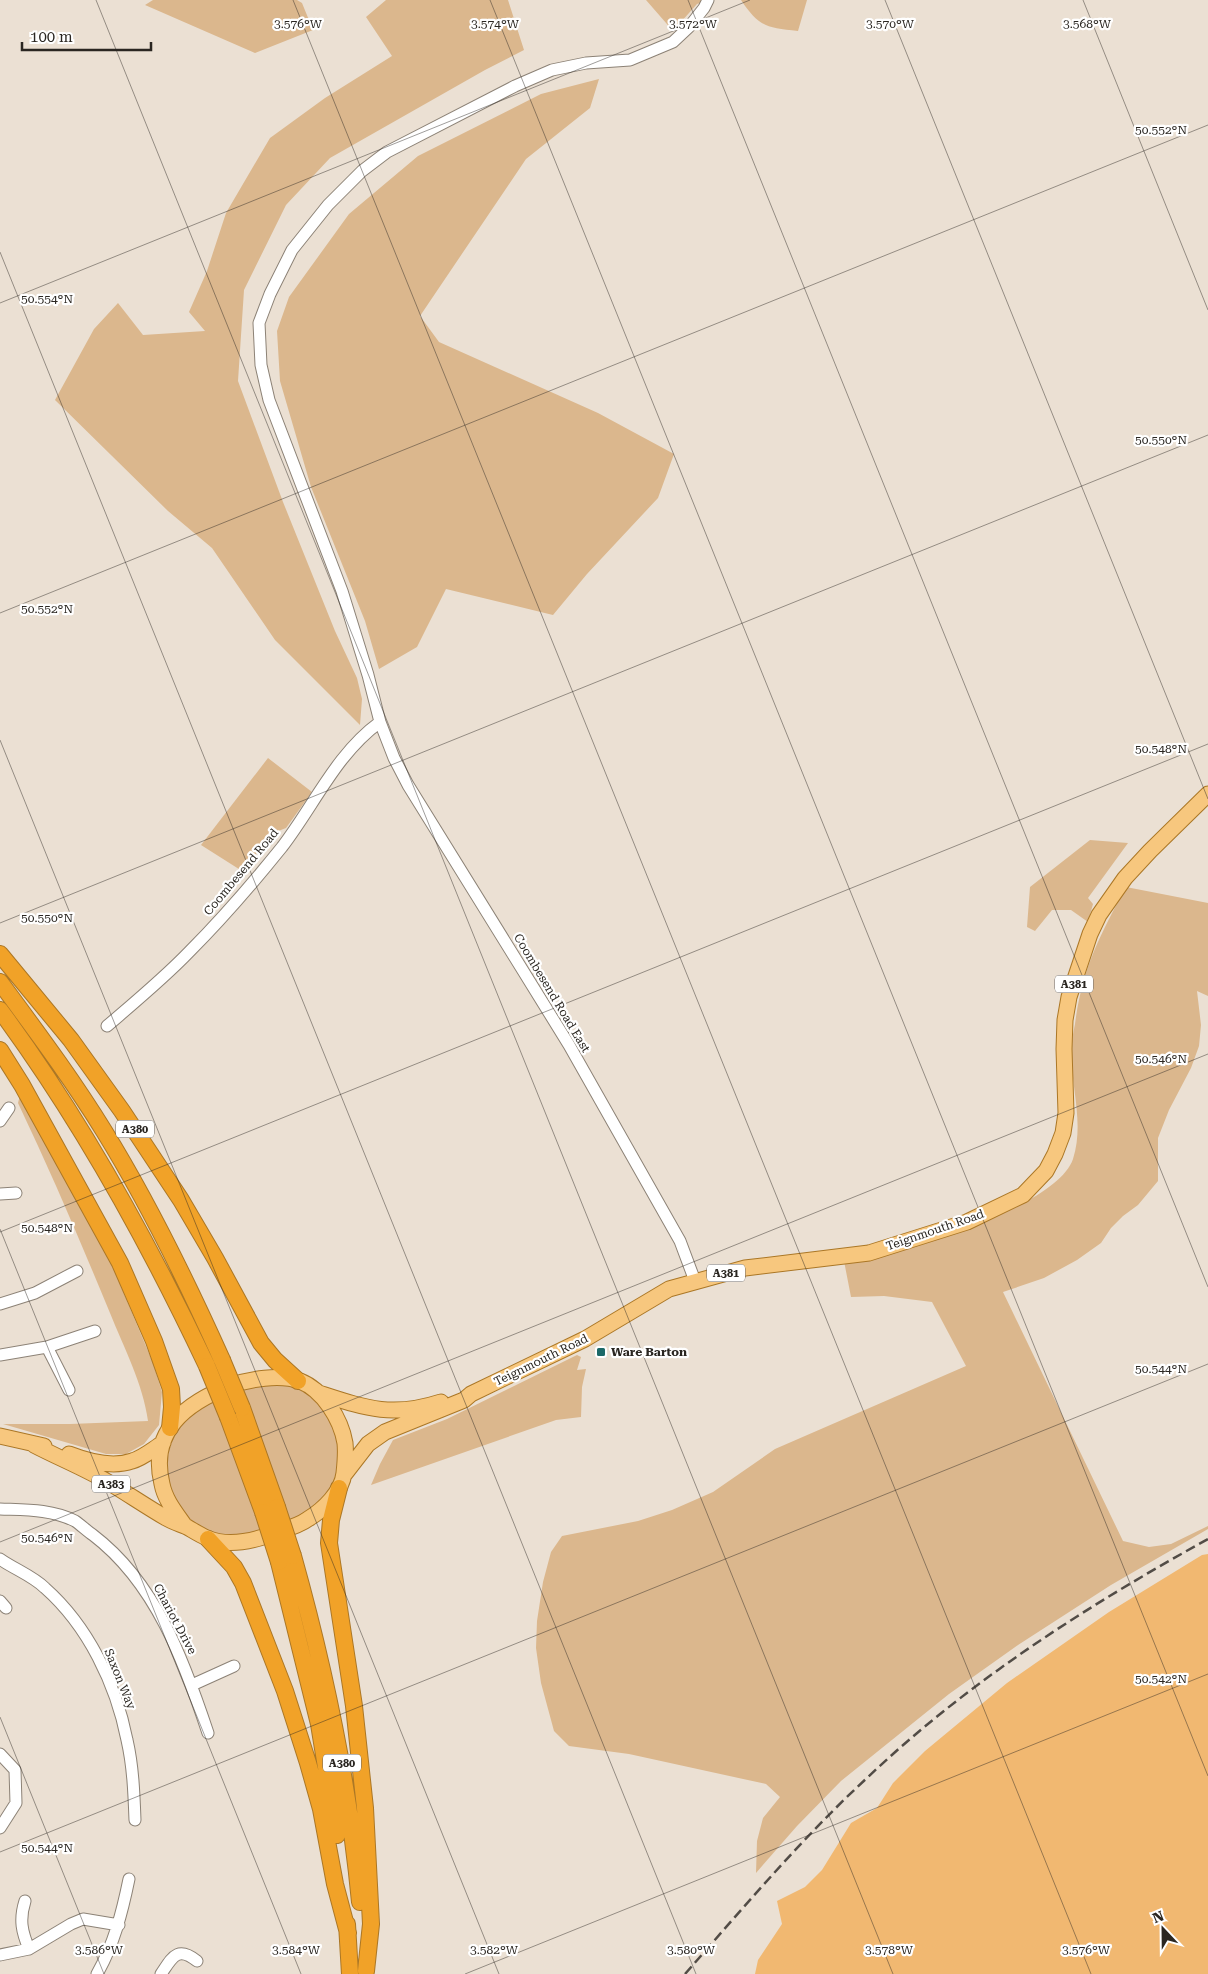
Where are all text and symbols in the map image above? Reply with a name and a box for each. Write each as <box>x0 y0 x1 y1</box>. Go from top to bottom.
text: 3.576°W <box>274 17 323 31</box>
text: 3.574°W <box>471 17 520 31</box>
text: 3.572°W <box>669 17 718 31</box>
text: 3.570°W <box>866 17 915 31</box>
text: 3.568°W <box>1063 17 1112 31</box>
scale bar <box>22 20 151 52</box>
text: 100 m <box>30 28 73 46</box>
text: 50.552°N <box>1135 123 1187 137</box>
text: 50.554°N <box>21 292 73 306</box>
text: 50.550°N <box>1135 433 1187 447</box>
text: 50.552°N <box>21 602 73 616</box>
text: 50.548°N <box>1135 742 1187 756</box>
street label: Coombesend Road <box>201 826 281 918</box>
text: 50.550°N <box>21 911 73 925</box>
street label: Coombesend Road East <box>511 931 593 1055</box>
road number: A381 <box>1055 976 1093 992</box>
text: 50.546°N <box>1135 1052 1187 1066</box>
road number: A380 <box>116 1120 154 1138</box>
street label: Teignmouth Road <box>884 1207 986 1253</box>
text: 50.548°N <box>21 1221 73 1235</box>
road number: A381 <box>707 1264 745 1282</box>
street label: Teignmouth Road <box>492 1331 591 1389</box>
place label: Ware Barton <box>611 1345 687 1359</box>
marker: Ware Barton <box>595 1346 607 1358</box>
text: 50.544°N <box>1135 1362 1187 1376</box>
road number: A383 <box>92 1476 130 1492</box>
text: 50.546°N <box>21 1531 73 1545</box>
street label: Chariot Drive <box>151 1581 200 1657</box>
street label: Saxon Way <box>102 1647 139 1712</box>
text: 50.542°N <box>1135 1672 1187 1686</box>
road number: A380 <box>323 1755 361 1772</box>
text: 50.544°N <box>21 1841 73 1855</box>
north arrow <box>1138 1904 1188 1954</box>
text: N <box>1150 1907 1166 1926</box>
text: 3.586°W <box>75 1943 124 1957</box>
text: 3.584°W <box>272 1943 321 1957</box>
text: 3.582°W <box>470 1943 519 1957</box>
text: 3.580°W <box>667 1943 716 1957</box>
text: 3.578°W <box>865 1943 914 1957</box>
text: 3.576°W <box>1062 1943 1111 1957</box>

